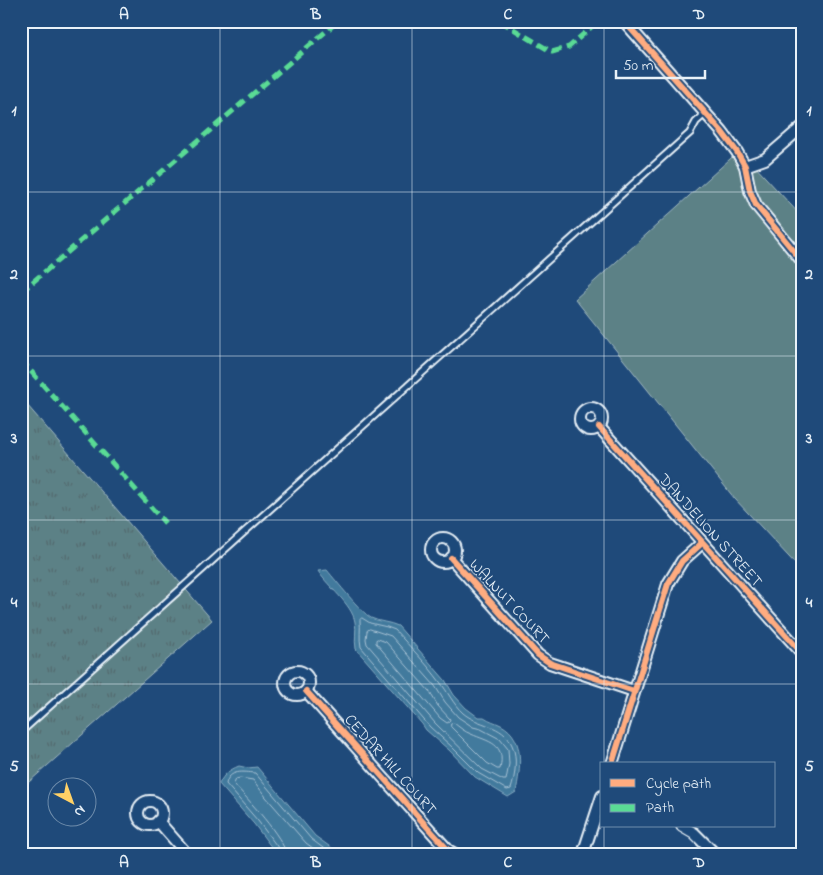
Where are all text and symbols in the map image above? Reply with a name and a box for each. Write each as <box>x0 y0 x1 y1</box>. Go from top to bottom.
text: A <box>119 3 129 27</box>
text: B <box>310 3 322 27</box>
text: C <box>504 3 513 27</box>
text: D <box>692 3 705 27</box>
scale bar <box>616 48 704 80</box>
text: 50 m <box>623 55 654 77</box>
text: 1 <box>11 99 17 123</box>
text: 1 <box>806 99 812 123</box>
text: 2 <box>9 263 18 287</box>
text: 2 <box>804 263 813 287</box>
text: 3 <box>10 427 18 451</box>
text: 3 <box>805 427 813 451</box>
street label: DANDELION STREET <box>652 468 768 593</box>
street label: WALNUT COURT <box>463 554 555 650</box>
text: 4 <box>10 591 18 615</box>
text: 4 <box>805 591 813 615</box>
street label: CEDAR HILL COURT <box>338 709 442 821</box>
text: 5 <box>9 755 19 779</box>
text: 5 <box>804 755 814 779</box>
legend <box>600 762 776 828</box>
text: Cycle path <box>646 773 711 796</box>
north arrow <box>48 778 98 828</box>
text: Path <box>646 797 674 819</box>
text: N <box>69 800 90 822</box>
text: A <box>119 851 129 875</box>
text: B <box>310 851 322 875</box>
text: C <box>504 851 513 875</box>
text: D <box>692 851 705 875</box>

